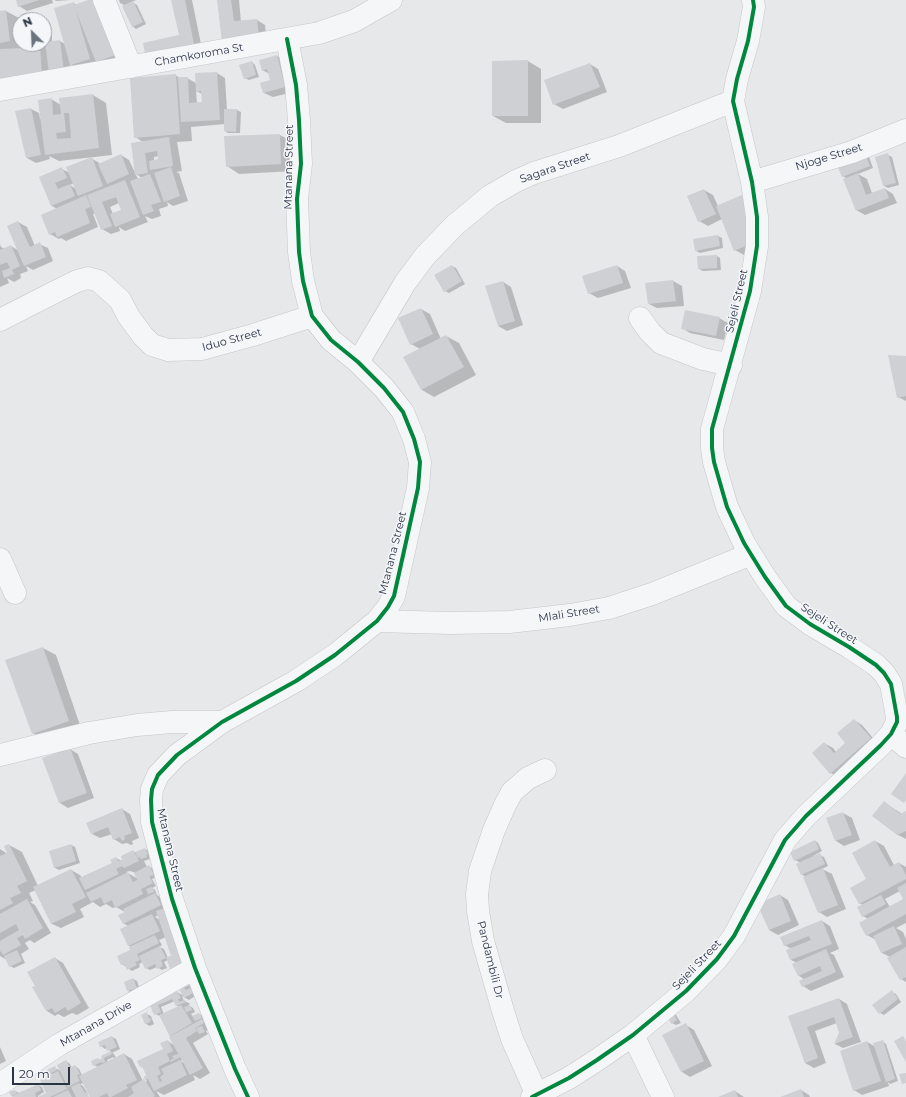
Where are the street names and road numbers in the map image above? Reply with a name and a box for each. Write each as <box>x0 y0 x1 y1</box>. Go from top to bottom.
street label: Chamkoroma St <box>153 41 245 69</box>
street label: Mtanana Street <box>282 124 296 210</box>
street label: Njoge Street <box>794 141 864 173</box>
street label: Sagara Street <box>518 150 592 186</box>
street label: Sejeli Street <box>723 268 751 334</box>
street label: Iduo Street <box>201 326 263 354</box>
street label: Mtanana Street <box>376 510 410 596</box>
street label: Sejeli Street <box>798 601 860 647</box>
street label: Mlali Street <box>537 603 601 625</box>
street label: Mtanana Street <box>154 807 186 893</box>
street label: Pandambili Dr <box>474 920 506 1000</box>
street label: Sejeli Street <box>670 937 724 993</box>
street label: Mtanana Drive <box>58 998 134 1050</box>

